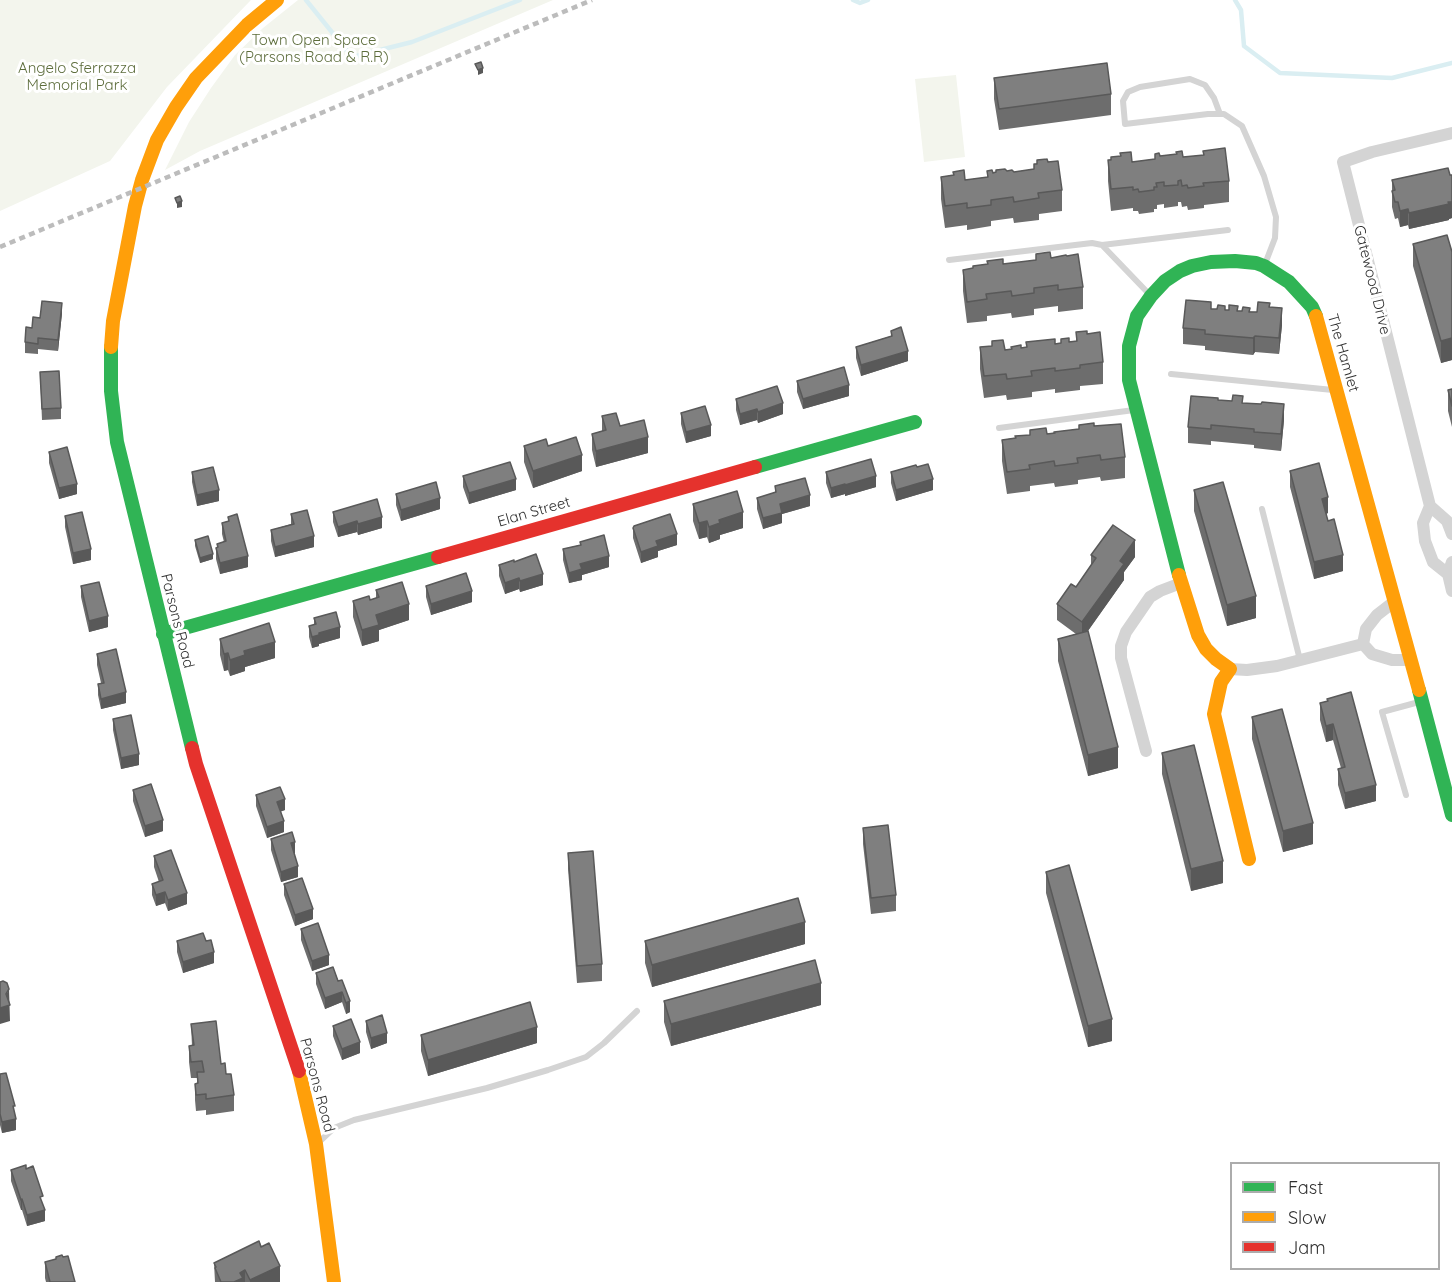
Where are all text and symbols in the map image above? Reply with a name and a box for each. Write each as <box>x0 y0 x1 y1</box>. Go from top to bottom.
park label: Town Open Space (Parsons Road & R.R) <box>239 31 389 66</box>
park label: Angelo Sferrazza Memorial Park <box>18 59 136 94</box>
street label: Gatewood Drive <box>1350 224 1394 336</box>
street label: The Hamlet <box>1323 312 1363 394</box>
street label: Elan Street <box>496 493 572 531</box>
street label: Parsons Road <box>157 572 197 670</box>
street label: Parsons Road <box>296 1036 338 1134</box>
legend <box>1230 1162 1440 1270</box>
text: Fast <box>1288 1176 1323 1199</box>
text: Slow <box>1288 1206 1326 1229</box>
text: Jam <box>1288 1236 1326 1259</box>

